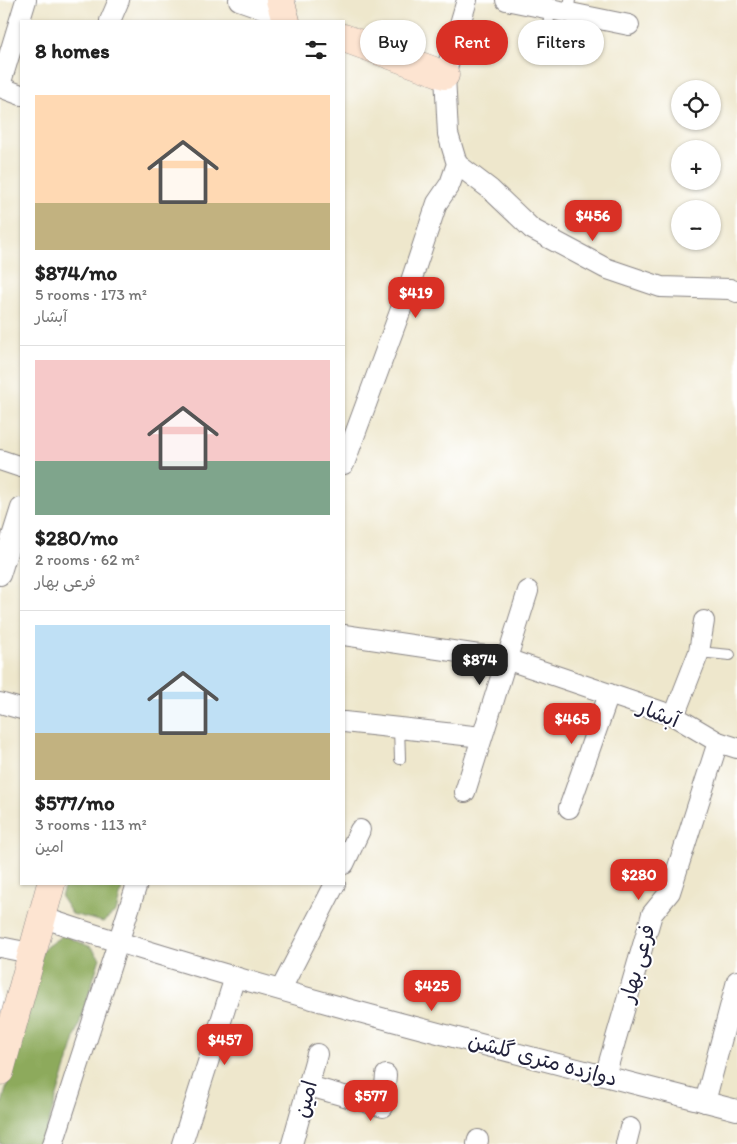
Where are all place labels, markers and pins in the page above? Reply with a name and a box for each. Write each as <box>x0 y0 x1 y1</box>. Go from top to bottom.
pin: $456 <box>563 200 623 242</box>
pin: $419 <box>386 276 446 319</box>
pin: $874 <box>450 644 510 686</box>
pin: $465 <box>542 702 602 745</box>
pin: $280 <box>609 858 669 901</box>
pin: $425 <box>402 970 462 1012</box>
pin: $457 <box>195 1024 255 1066</box>
pin: $577 <box>341 1080 401 1122</box>

